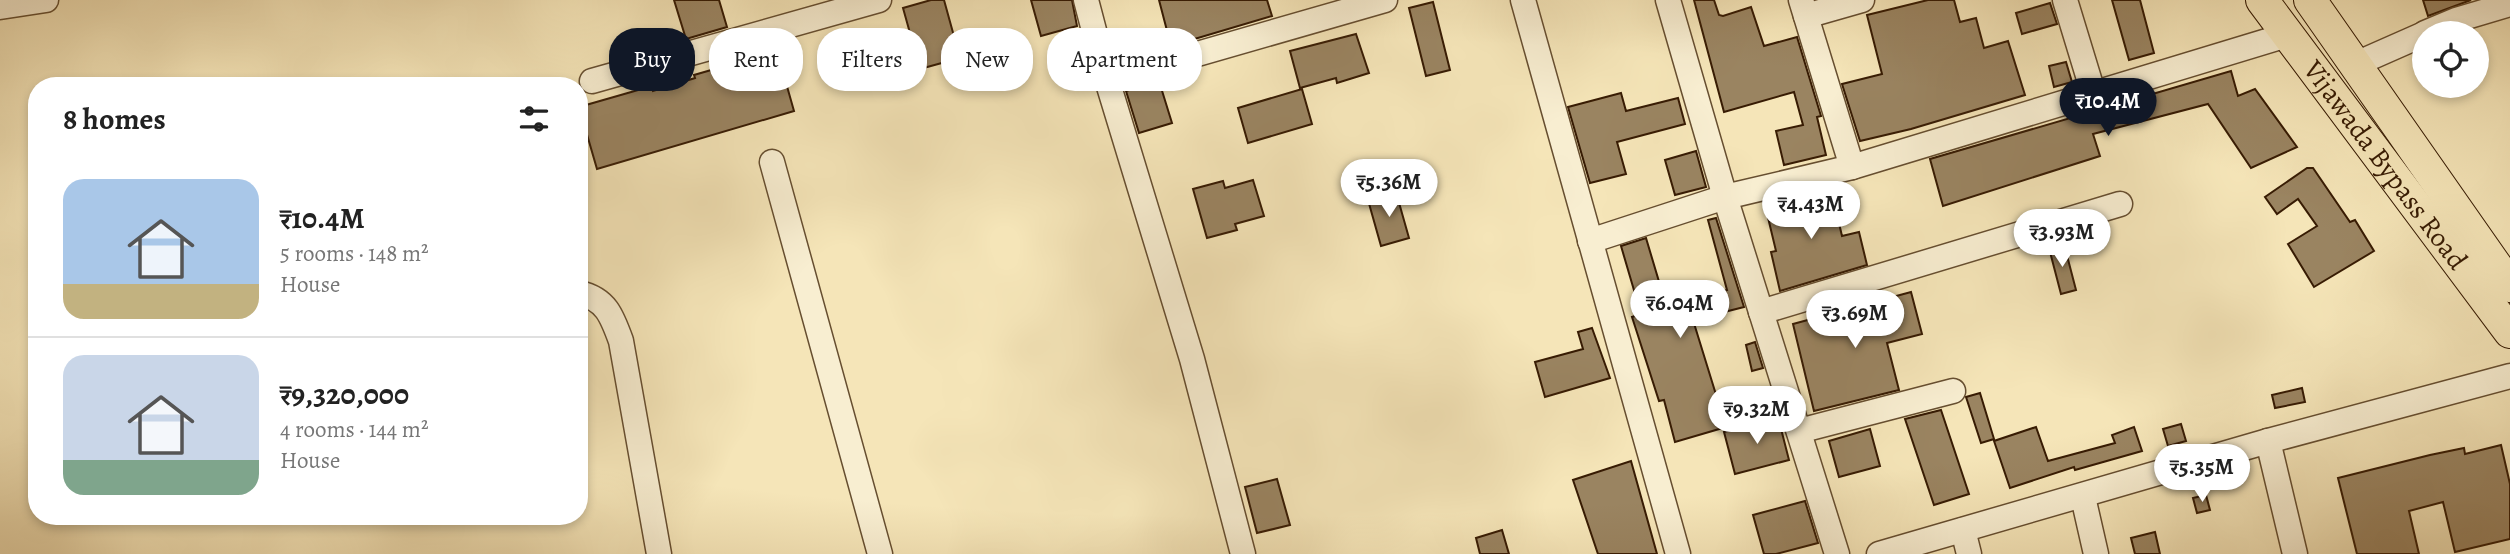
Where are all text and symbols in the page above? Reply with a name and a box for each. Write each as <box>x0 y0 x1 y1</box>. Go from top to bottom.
map controls <box>2412 21 2489 98</box>
button: locate <box>2412 21 2489 98</box>
chip: Buy <box>609 28 695 91</box>
chip: Rent <box>709 28 803 91</box>
chip: Filters <box>817 28 927 91</box>
chip: New <box>941 28 1033 91</box>
chip: Apartment <box>1047 28 1202 91</box>
street label: Vijawada Bypass Road <box>2294 52 2477 278</box>
pin: ₹10.4M <box>2051 78 2165 138</box>
text: ₹10.4M <box>2076 85 2140 116</box>
text: 8 homes <box>63 99 166 139</box>
icon: filters <box>515 100 553 138</box>
pin: ₹5.36M <box>1332 160 1446 219</box>
text: ₹5.36M <box>1357 166 1421 197</box>
pin: ₹4.43M <box>1754 182 1868 241</box>
text: ₹4.43M <box>1778 188 1844 219</box>
text: ₹10.4M <box>280 198 365 238</box>
icon: home <box>119 207 203 291</box>
pin: ₹3.93M <box>2005 210 2119 269</box>
text: ₹3.93M <box>2030 216 2094 247</box>
text: 5 rooms · 148 m² <box>280 238 429 269</box>
text: House <box>280 269 340 300</box>
pin: ₹6.04M <box>1623 280 1737 340</box>
text: ₹6.04M <box>1646 287 1714 318</box>
pin: ₹3.69M <box>1798 290 1912 350</box>
text: ₹3.69M <box>1822 297 1888 328</box>
text: ₹9,320,000 <box>280 374 409 414</box>
icon: home <box>119 383 203 467</box>
pin: ₹9.32M <box>1700 386 1814 446</box>
text: ₹9.32M <box>1724 393 1790 424</box>
text: 4 rooms · 144 m² <box>280 414 428 445</box>
pin: ₹5.35M <box>2145 444 2259 504</box>
text: House <box>280 445 340 476</box>
text: ₹5.35M <box>2170 451 2234 482</box>

